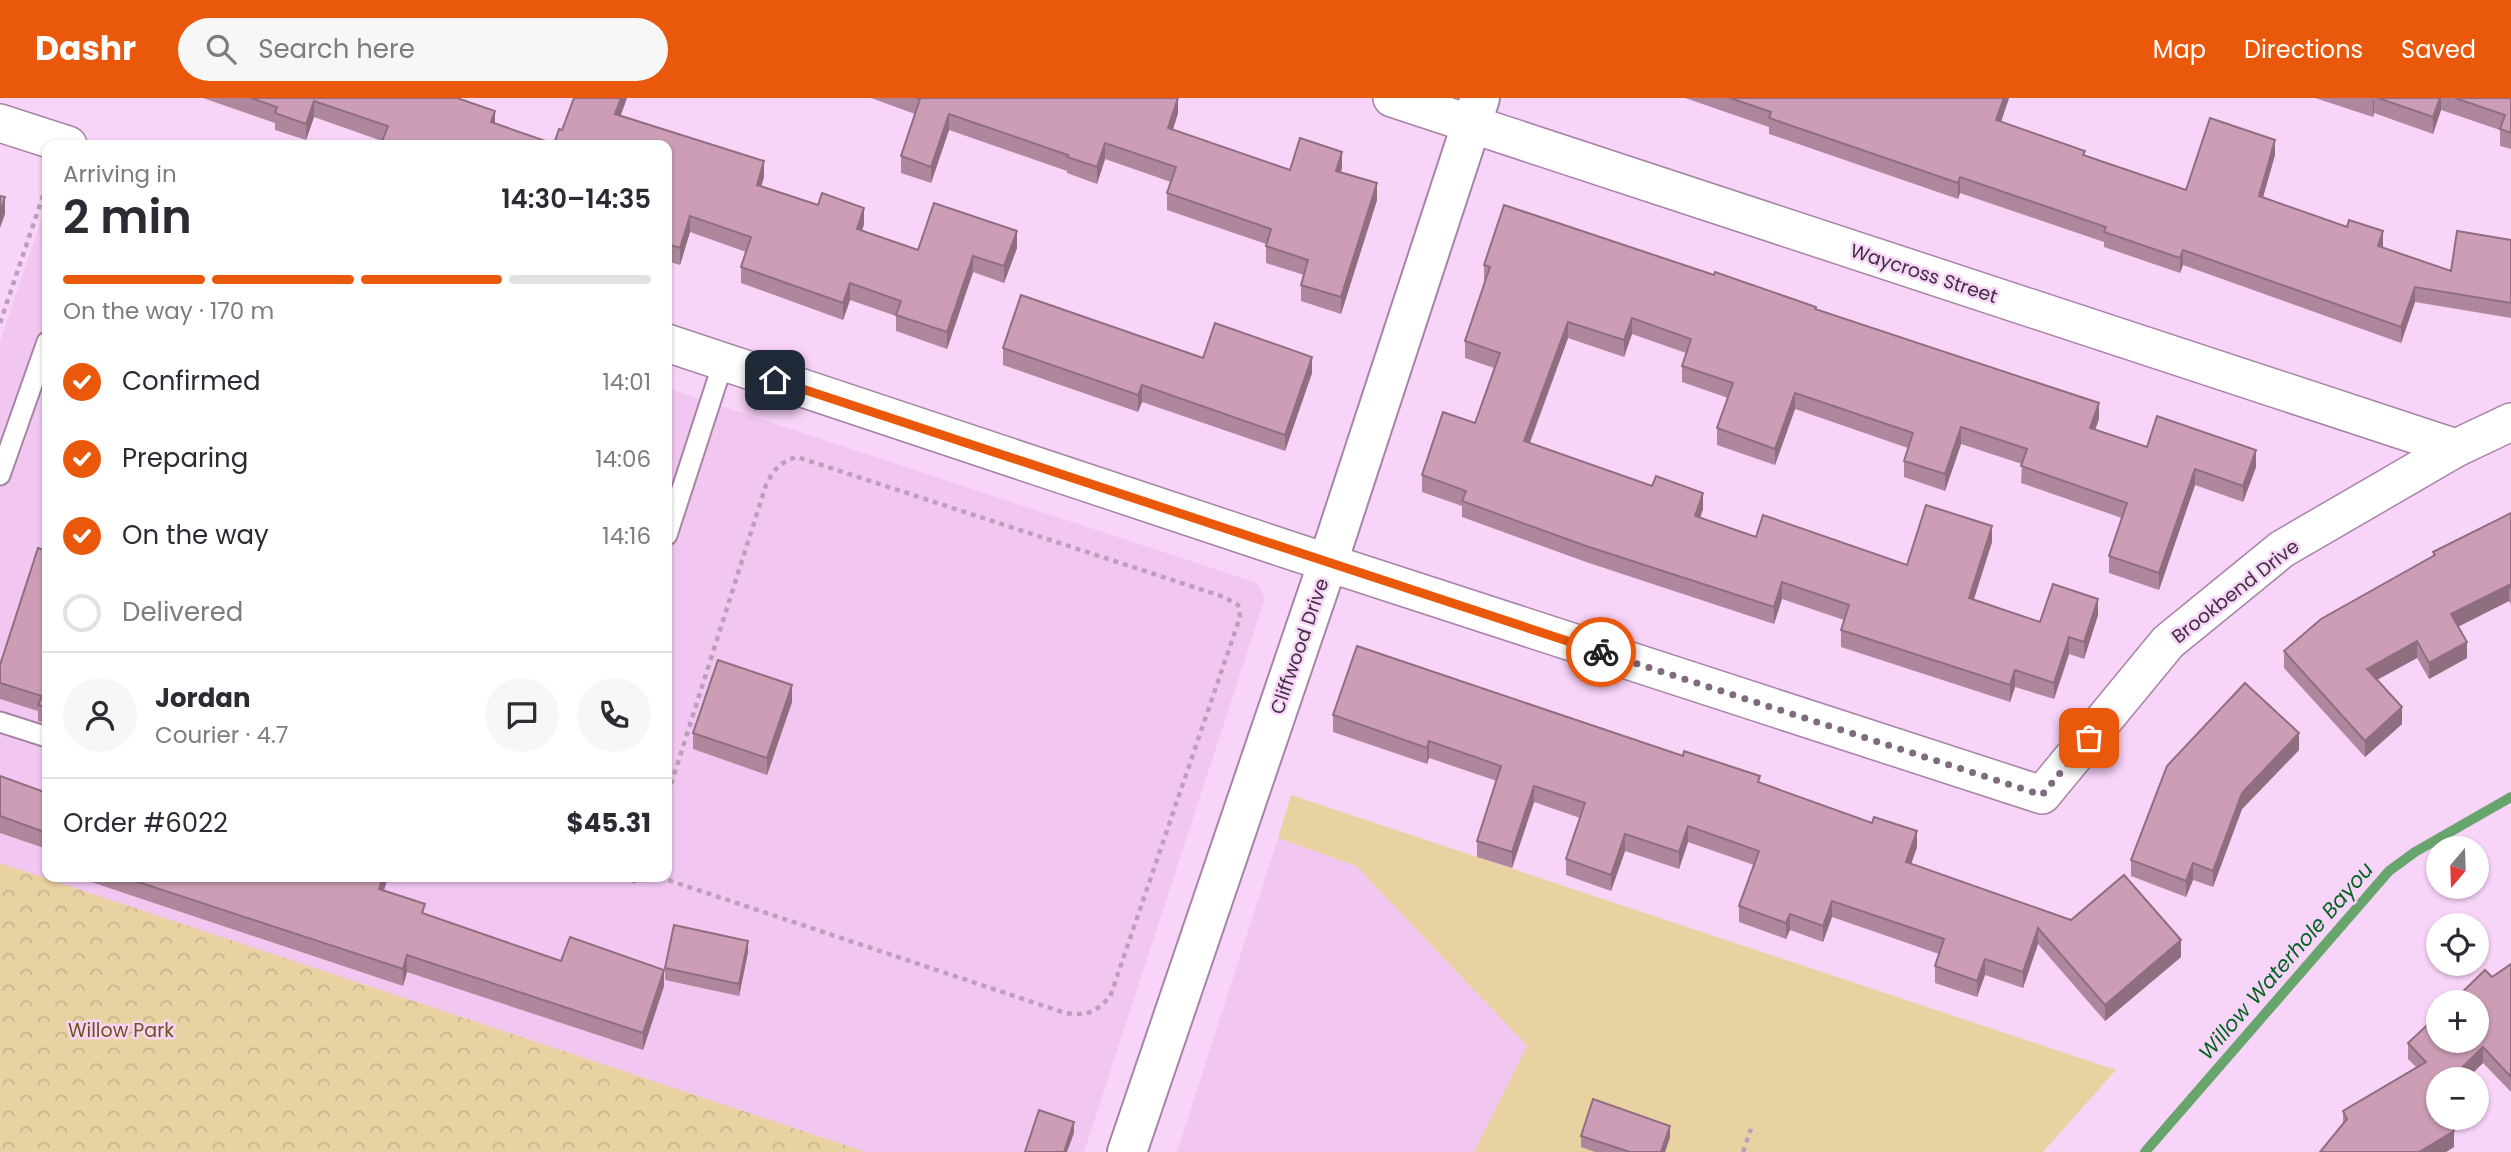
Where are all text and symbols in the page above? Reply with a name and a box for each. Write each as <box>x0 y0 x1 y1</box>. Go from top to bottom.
search box <box>178 18 668 81</box>
text: Dashr <box>35 25 136 72</box>
icon: search <box>202 30 240 68</box>
text: Search here <box>258 31 415 67</box>
text: Map <box>2153 33 2206 66</box>
text: Directions <box>2244 33 2363 66</box>
text: Saved <box>2401 33 2476 66</box>
text: Arriving in <box>63 158 177 190</box>
text: 14:30–14:35 <box>501 181 651 217</box>
text: 2 min <box>63 185 192 249</box>
street label: Waycross Street <box>1847 237 2001 310</box>
text: On the way · 170 m <box>63 295 274 327</box>
pin <box>745 350 805 410</box>
icon: home <box>756 361 794 399</box>
icon: check <box>63 363 101 401</box>
text: Confirmed <box>122 363 260 399</box>
text: 14:01 <box>602 366 651 398</box>
icon: check <box>63 440 101 478</box>
text: Preparing <box>122 440 248 476</box>
text: 14:06 <box>595 443 651 475</box>
icon: check <box>63 517 101 555</box>
text: On the way <box>122 517 269 553</box>
text: 14:16 <box>602 520 651 552</box>
street label: Brookbend Drive <box>2166 533 2305 650</box>
street label: Cliffwood Drive <box>1264 575 1335 718</box>
text: Delivered <box>122 594 243 630</box>
courier <box>1566 617 1636 687</box>
icon: bike <box>1582 633 1620 671</box>
button: person <box>63 678 137 752</box>
button: chat <box>485 678 559 752</box>
button: phone <box>577 678 651 752</box>
text: Jordan <box>155 680 251 716</box>
pin <box>2059 708 2119 768</box>
text: Courier · 4.7 <box>155 719 288 751</box>
icon: bag <box>2070 719 2108 757</box>
text: Order #6022 <box>63 805 228 841</box>
text: $45.31 <box>567 805 651 841</box>
north arrow <box>2426 836 2488 900</box>
map controls <box>2426 836 2489 1130</box>
water label: Willow Waterhole Bayou <box>2192 856 2380 1066</box>
button: locate <box>2426 913 2489 976</box>
button: + <box>2426 990 2489 1053</box>
park label: Willow Park <box>68 1017 174 1044</box>
button: − <box>2426 1067 2489 1130</box>

